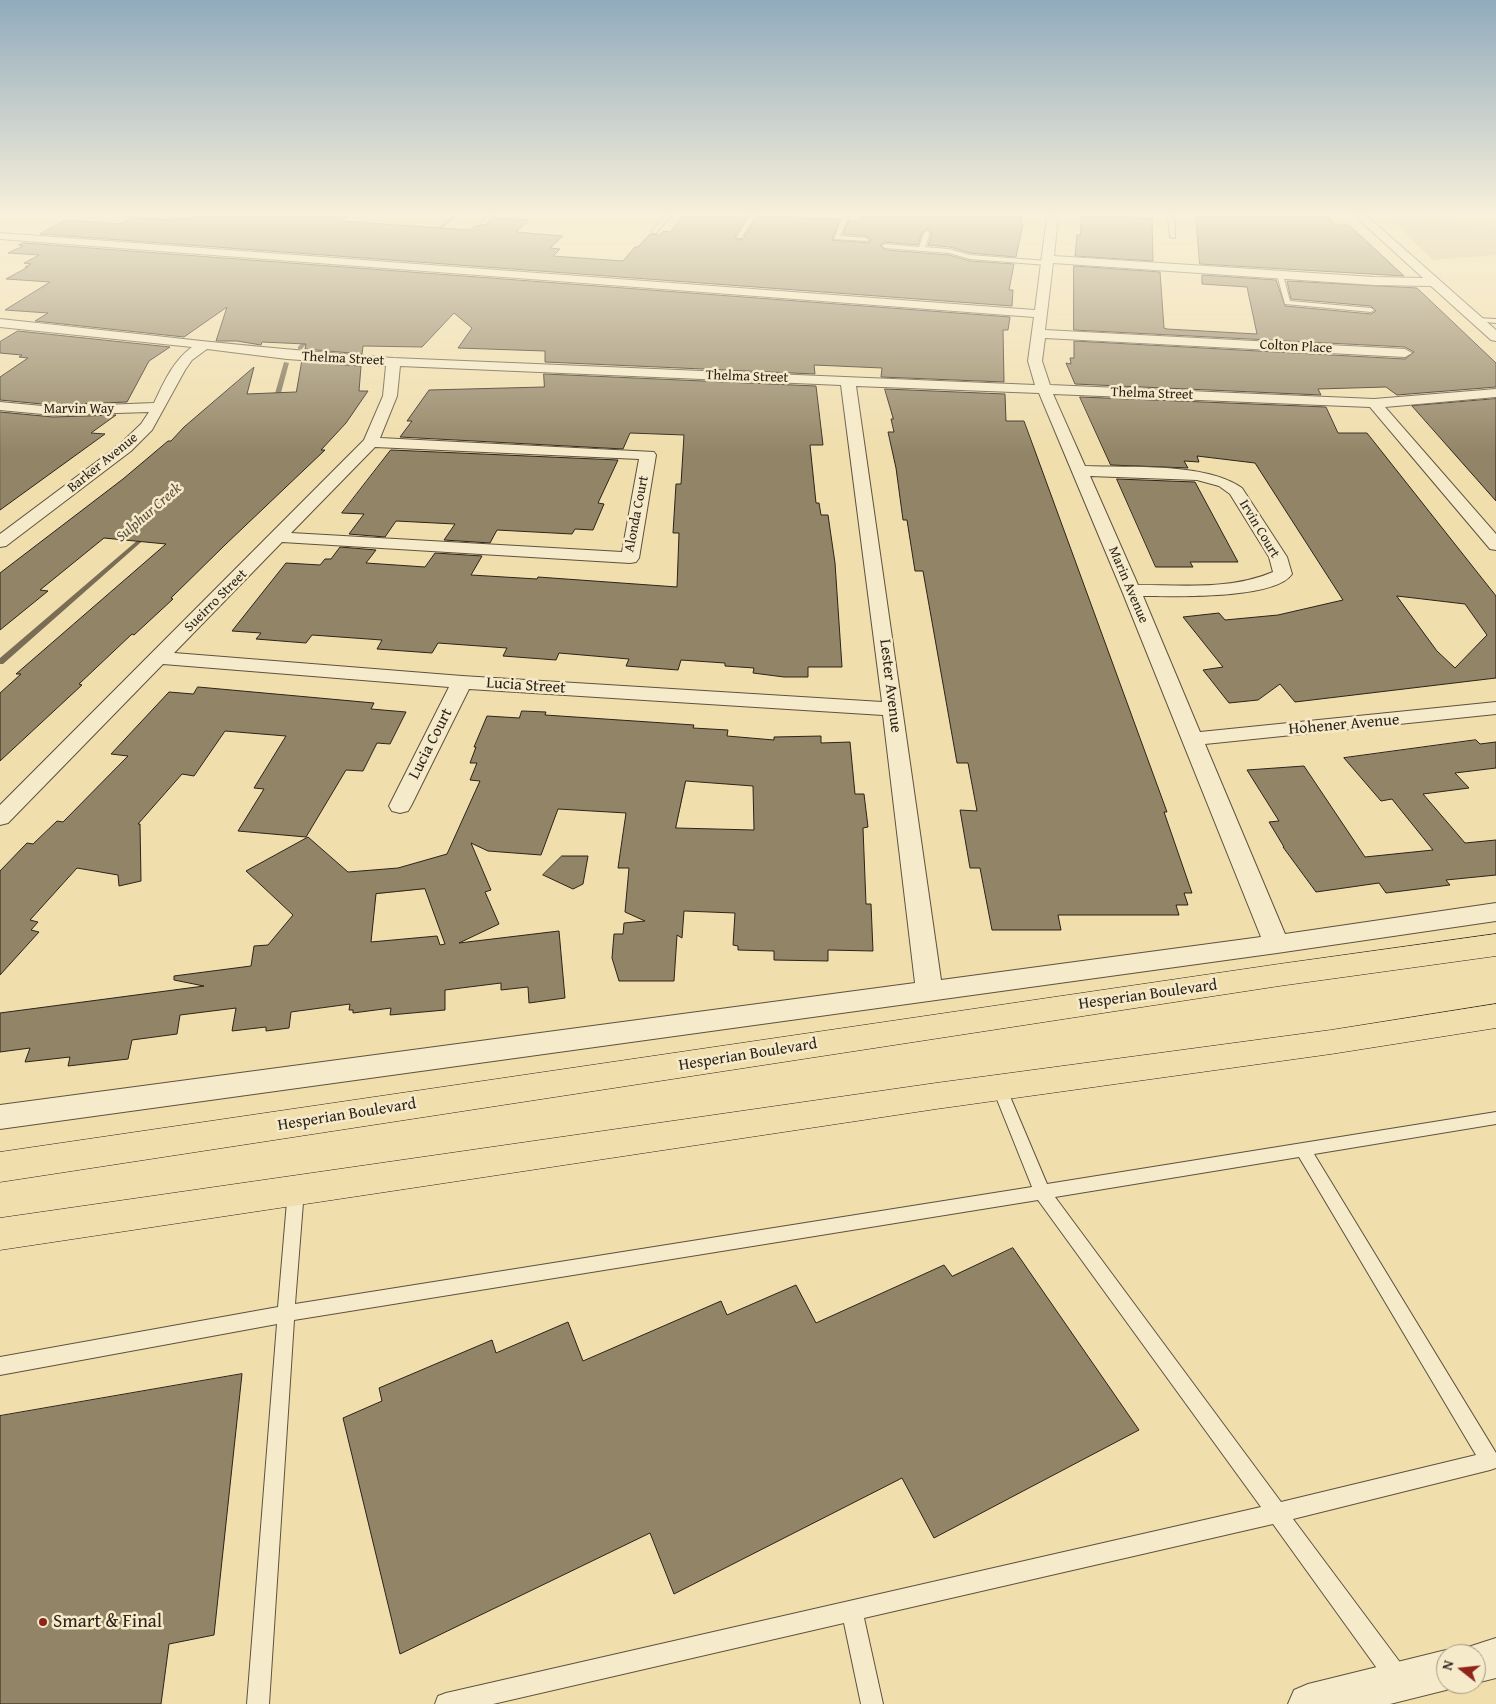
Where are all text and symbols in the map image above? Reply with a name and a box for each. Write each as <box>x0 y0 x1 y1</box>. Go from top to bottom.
street label: Colton Place <box>1259 337 1333 357</box>
street label: Thelma Street <box>301 348 385 370</box>
street label: Thelma Street <box>705 367 789 387</box>
street label: Thelma Street <box>1110 384 1194 404</box>
street label: Marvin Way <box>44 401 114 417</box>
street label: Barker Avenue <box>64 430 142 496</box>
street label: Alonda Court <box>621 474 653 554</box>
water label: Sulphur Creek <box>113 480 185 546</box>
street label: Irvin Court <box>1235 497 1283 561</box>
street label: Marin Avenue <box>1104 544 1152 626</box>
street label: Sueirro Street <box>181 566 251 636</box>
street label: Lester Avenue <box>875 638 905 734</box>
street label: Lucia Street <box>486 674 566 698</box>
street label: Lucia Court <box>405 705 457 783</box>
street label: Hohener Avenue <box>1288 711 1400 739</box>
street label: Hesperian Boulevard <box>1077 976 1219 1014</box>
street label: Hesperian Boulevard <box>677 1035 819 1075</box>
street label: Hesperian Boulevard <box>276 1095 418 1135</box>
place label: Smart & Final <box>53 1611 162 1633</box>
marker: Smart & Final <box>37 1616 49 1628</box>
north arrow <box>1436 1644 1486 1694</box>
text: N <box>1437 1658 1458 1672</box>

